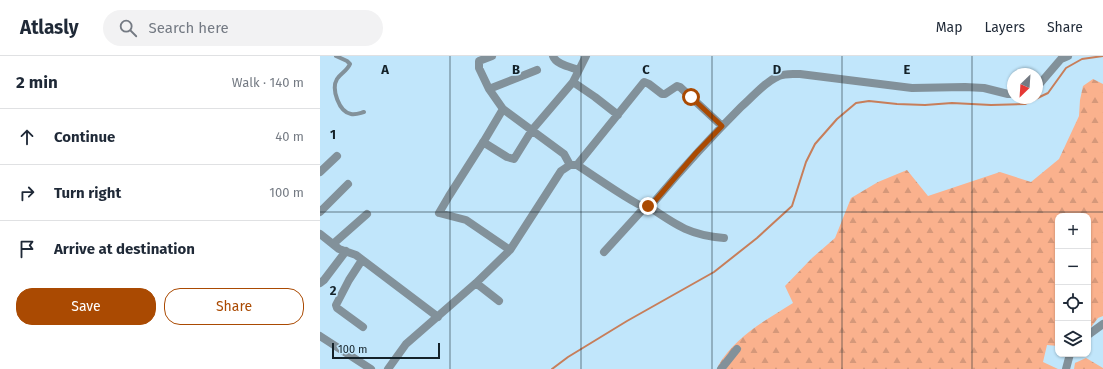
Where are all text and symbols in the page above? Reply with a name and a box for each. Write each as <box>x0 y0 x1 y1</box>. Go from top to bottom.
search box <box>103 10 383 46</box>
text: Atlasly <box>20 16 79 39</box>
icon: search <box>117 17 139 39</box>
text: Search here <box>149 19 229 37</box>
text: Map <box>936 19 962 36</box>
text: Layers <box>984 19 1025 36</box>
text: Share <box>1047 19 1083 36</box>
text: A <box>380 62 389 77</box>
text: B <box>512 62 520 77</box>
text: C <box>642 62 650 77</box>
text: D <box>773 62 782 77</box>
text: E <box>904 62 911 77</box>
north arrow <box>1007 68 1043 104</box>
text: 2 min <box>16 72 58 93</box>
text: Walk · 140 m <box>232 75 304 90</box>
route start <box>682 88 700 106</box>
icon: ahead <box>16 126 38 148</box>
text: 1 <box>330 127 336 142</box>
text: Continue <box>54 128 115 146</box>
text: 40 m <box>275 129 304 144</box>
icon: right <box>16 182 38 204</box>
text: Turn right <box>54 184 121 202</box>
text: 100 m <box>269 185 304 200</box>
route end <box>639 197 657 215</box>
map controls <box>1055 213 1091 357</box>
button: + <box>1055 213 1091 249</box>
icon: arrive <box>16 238 38 260</box>
text: Arrive at destination <box>54 240 195 258</box>
button: − <box>1055 249 1091 285</box>
text: 2 <box>330 283 337 298</box>
button: locate <box>1055 285 1091 321</box>
button: Save <box>16 288 156 325</box>
button: Share <box>164 288 304 325</box>
button: layers <box>1055 321 1091 357</box>
scale bar <box>332 341 440 360</box>
text: 100 m <box>338 343 367 356</box>

